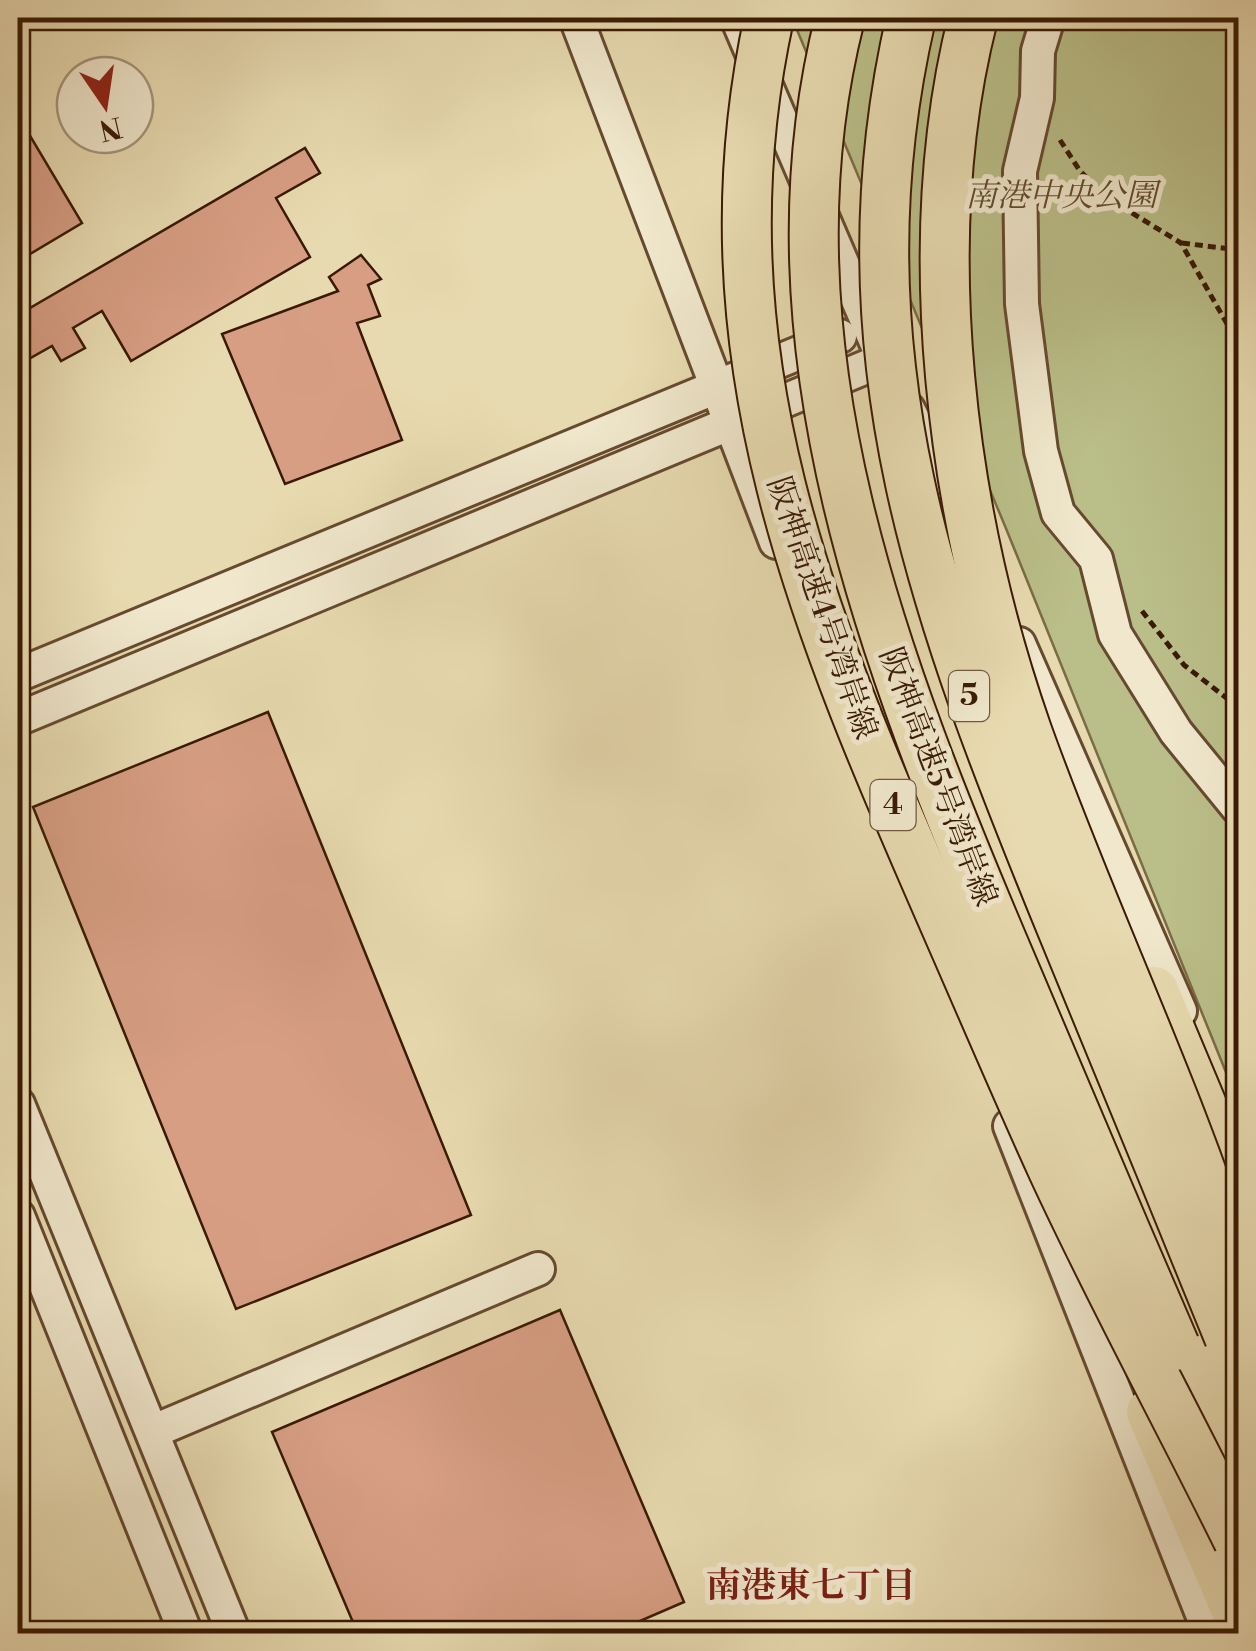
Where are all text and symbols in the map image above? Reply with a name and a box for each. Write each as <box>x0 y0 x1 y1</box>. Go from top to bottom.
north arrow <box>55 55 155 155</box>
text: N <box>96 108 125 147</box>
park label: 南港中央公園 <box>965 176 1162 216</box>
street label: 阪神高速4号湾岸線 <box>758 471 886 745</box>
street label: 阪神高速5号湾岸線 <box>870 642 1006 912</box>
road number: 5 <box>949 671 989 721</box>
road number: 4 <box>870 780 916 830</box>
district label: 南港東七丁目 <box>706 1565 916 1608</box>

